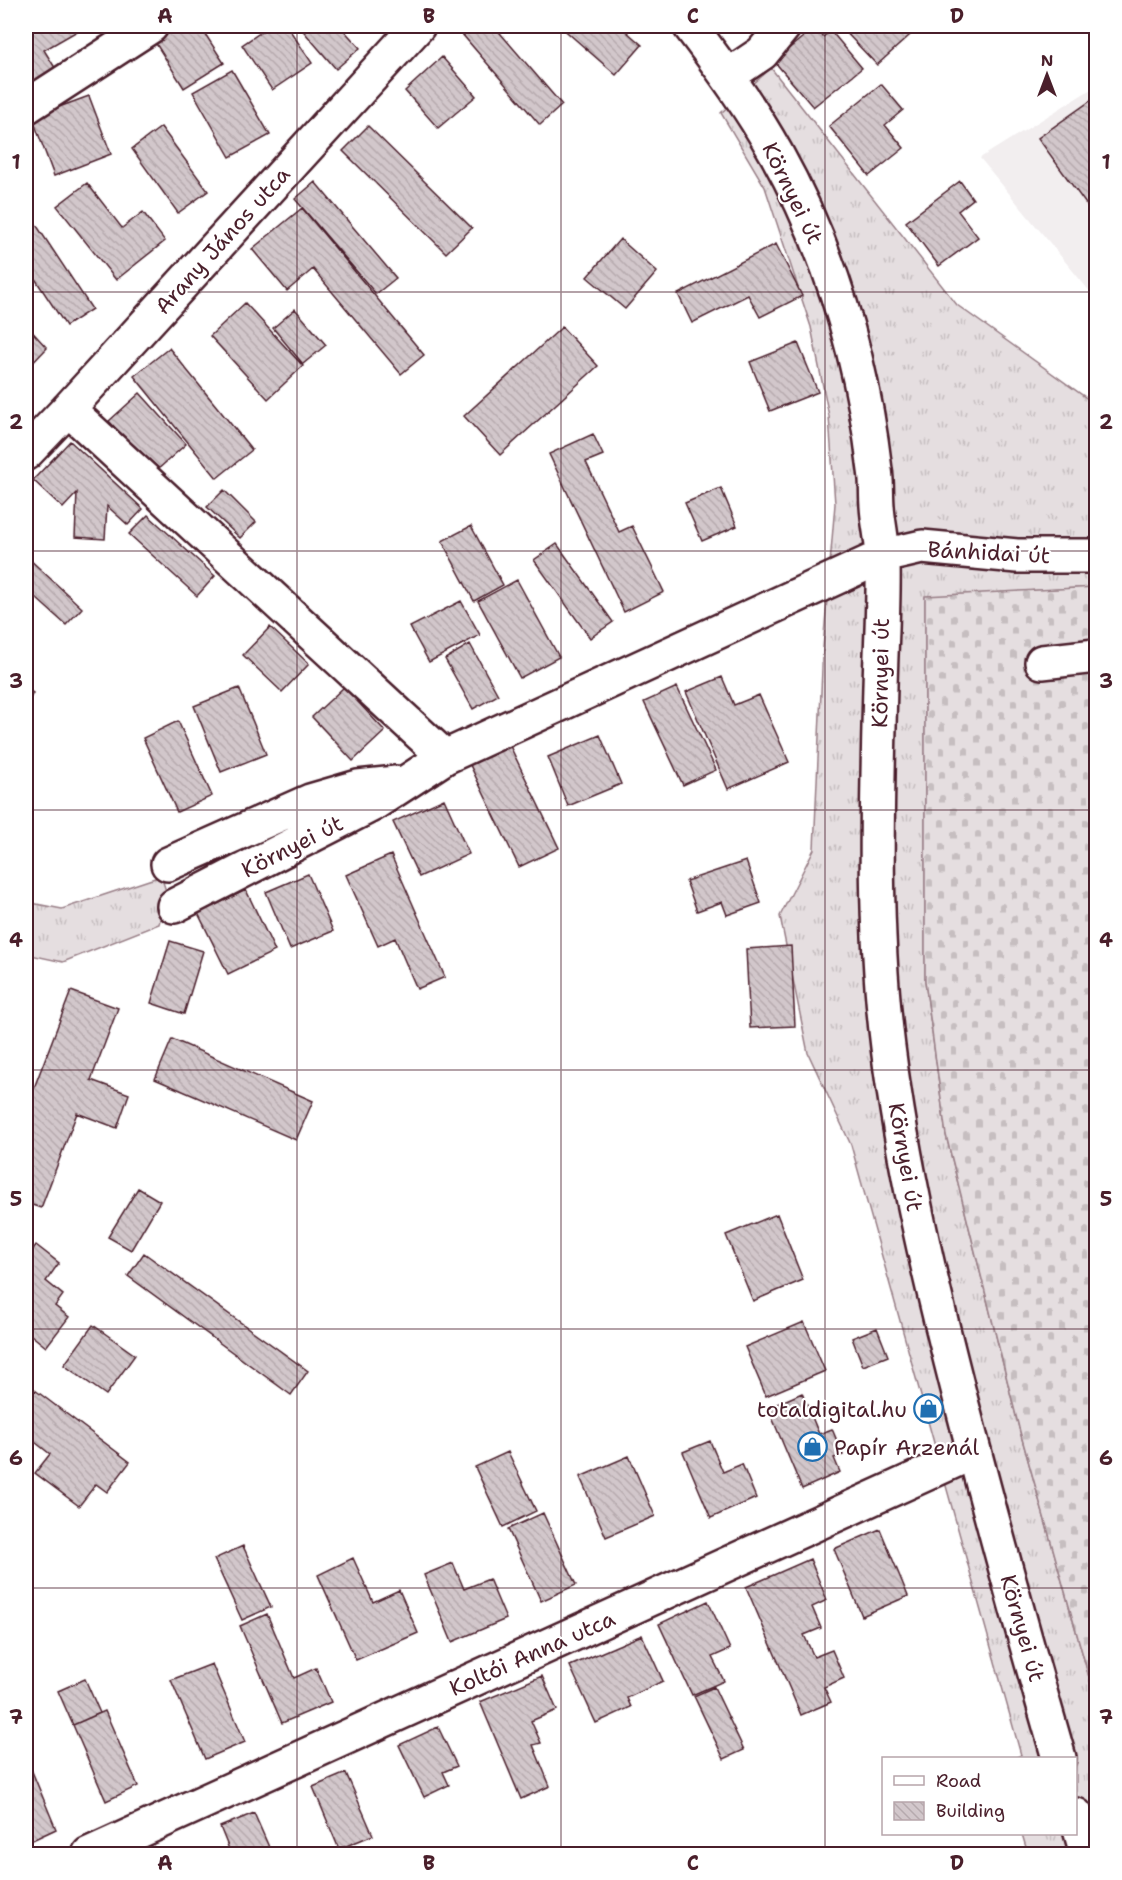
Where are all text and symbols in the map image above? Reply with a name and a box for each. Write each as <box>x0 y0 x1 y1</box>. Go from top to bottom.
text: A <box>157 3 173 29</box>
text: B <box>423 3 435 29</box>
text: C <box>687 3 699 29</box>
text: D <box>950 3 964 29</box>
north arrow <box>1017 45 1077 105</box>
text: N <box>1041 50 1053 71</box>
street label: Környei út <box>755 137 830 249</box>
text: 1 <box>11 149 21 175</box>
text: 1 <box>1101 149 1111 175</box>
street label: Arany János utca <box>148 160 297 320</box>
text: 2 <box>9 409 23 435</box>
text: 2 <box>1099 409 1113 435</box>
street label: Bánhidai út <box>927 535 1051 570</box>
street label: Környei út <box>865 618 896 728</box>
text: 3 <box>9 668 23 694</box>
text: 3 <box>1099 668 1113 694</box>
street label: Környei út <box>237 809 348 884</box>
text: 4 <box>9 927 23 953</box>
text: 4 <box>1099 927 1113 953</box>
street label: Környei út <box>882 1100 929 1214</box>
text: 5 <box>10 1186 22 1212</box>
text: 5 <box>1100 1186 1112 1212</box>
shop icon: totaldigital.hu <box>912 1393 944 1425</box>
place label: totaldigital.hu <box>757 1395 907 1424</box>
shop icon: Papír Arzenál <box>797 1431 829 1463</box>
place label: Papír Arzenál <box>834 1433 979 1462</box>
text: 6 <box>9 1445 23 1471</box>
text: 6 <box>1099 1445 1113 1471</box>
street label: Környei út <box>993 1571 1052 1685</box>
street label: Koltói Anna utca <box>445 1604 620 1703</box>
text: 7 <box>9 1704 23 1730</box>
text: 7 <box>1099 1704 1113 1730</box>
legend <box>882 1757 1077 1835</box>
text: Road <box>936 1769 981 1793</box>
text: Building <box>936 1799 1005 1823</box>
text: A <box>157 1850 173 1876</box>
text: B <box>423 1850 435 1876</box>
text: C <box>687 1850 699 1876</box>
text: D <box>950 1850 964 1876</box>

